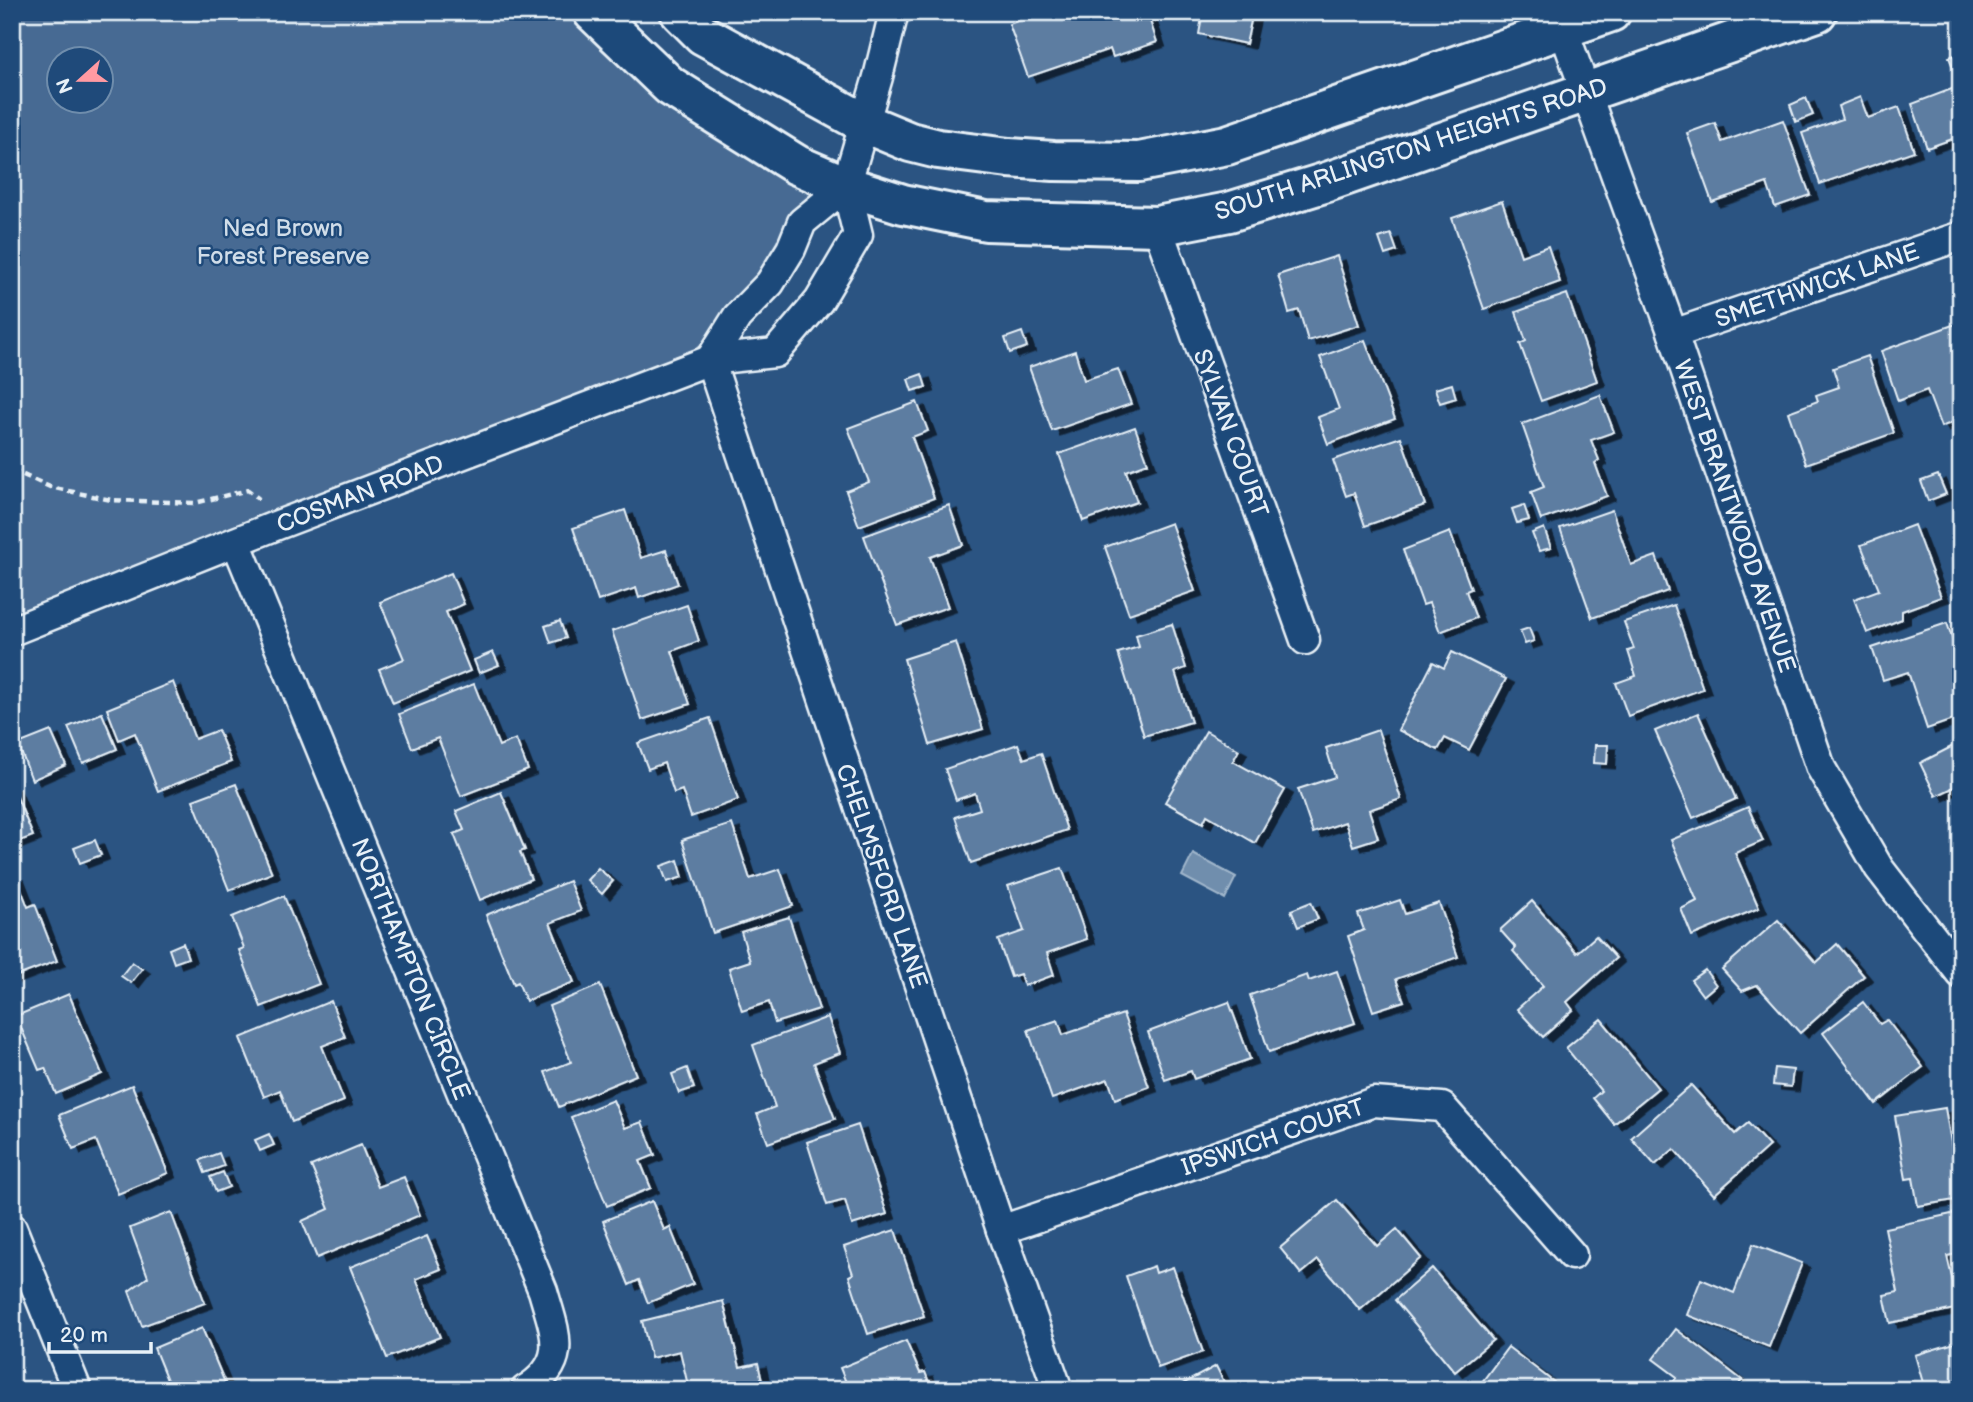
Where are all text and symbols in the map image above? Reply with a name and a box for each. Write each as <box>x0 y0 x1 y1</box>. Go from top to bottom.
north arrow <box>46 46 116 116</box>
street label: SOUTH ARLINGTON HEIGHTS ROAD <box>1211 72 1611 227</box>
text: N <box>52 75 79 96</box>
park label: Ned Brown Forest Preserve <box>196 214 370 271</box>
street label: SMETHWICK LANE <box>1711 237 1923 334</box>
street label: SYLVAN COURT <box>1187 345 1275 522</box>
street label: WEST BRANTWOOD AVENUE <box>1667 356 1802 677</box>
street label: COSMAN ROAD <box>273 449 448 540</box>
street label: CHELMSFORD LANE <box>829 760 934 992</box>
street label: NORTHAMPTON CIRCLE <box>345 834 476 1104</box>
street label: IPSWICH COURT <box>1178 1092 1369 1182</box>
scale bar <box>49 1311 150 1355</box>
text: 20 m <box>60 1323 108 1348</box>

